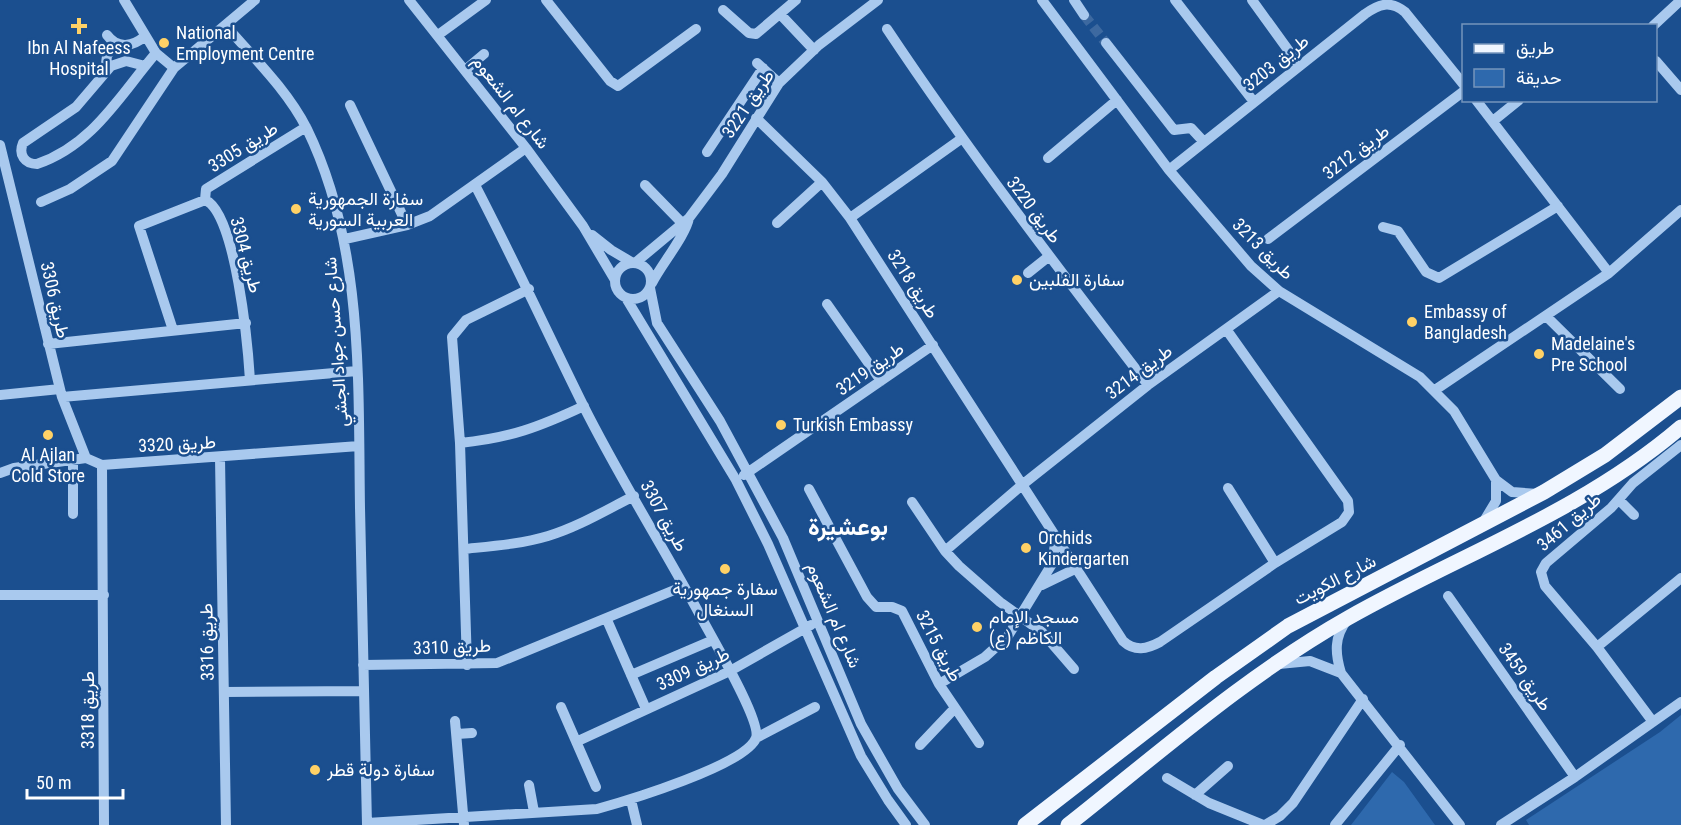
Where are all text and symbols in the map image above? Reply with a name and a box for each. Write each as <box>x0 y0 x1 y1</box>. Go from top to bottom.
marker: Ibn Al Nafeess Hospital <box>70 17 88 35</box>
place label: National Employment Centre <box>176 22 315 64</box>
legend <box>1462 24 1657 102</box>
street label: طريق 3203 <box>1239 30 1313 96</box>
marker: National Employment Centre <box>157 36 171 50</box>
place label: Ibn Al Nafeess Hospital <box>27 37 131 79</box>
text: طريق <box>1516 37 1554 59</box>
street label: شارع ام الشعوم <box>467 51 554 154</box>
street label: طريق 3221 <box>717 66 779 142</box>
text: حديقة <box>1516 67 1562 88</box>
street label: طريق 3305 <box>204 117 282 177</box>
street label: طريق 3212 <box>1318 120 1394 184</box>
street label: طريق 3220 <box>1002 172 1066 248</box>
place label: سفارة الجمهورية العربية السورية <box>308 188 423 231</box>
marker: سفارة الجمهورية العربية السورية <box>289 202 303 216</box>
street label: طريق 3213 <box>1228 214 1298 284</box>
street label: طريق 3304 <box>225 215 267 295</box>
street label: طريق 3218 <box>883 245 943 323</box>
street label: شارع حسن جواد الجشي <box>319 256 357 428</box>
street label: طريق 3306 <box>36 260 74 340</box>
place label: سفارة الفلبين <box>1029 269 1125 291</box>
marker: سفارة الفلبين <box>1010 273 1024 287</box>
place label: Embassy of Bangladesh <box>1424 301 1507 343</box>
marker: Embassy of Bangladesh <box>1405 315 1419 329</box>
place label: Madelaine's Pre School <box>1551 333 1635 375</box>
street label: طريق 3219 <box>832 338 908 400</box>
street label: طريق 3214 <box>1101 340 1177 404</box>
marker: Madelaine's Pre School <box>1532 347 1546 361</box>
place label: Turkish Embassy <box>793 414 913 435</box>
marker: Turkish Embassy <box>774 418 788 432</box>
marker: Al Ajlan Cold Store <box>41 428 55 442</box>
street label: طريق 3320 <box>138 431 216 457</box>
place label: Al Ajlan Cold Store <box>11 444 85 486</box>
street label: طريق 3307 <box>636 477 692 555</box>
street label: طريق 3461 <box>1532 488 1606 556</box>
district label: بوعشيرة <box>808 513 888 542</box>
place label: Orchids Kindergarten <box>1038 527 1129 569</box>
marker: Orchids Kindergarten <box>1019 541 1033 555</box>
street label: شارع الكويت <box>1290 550 1380 611</box>
street label: شارع ام الشعوم <box>801 559 866 672</box>
marker: سفارة جمهورية السنغال <box>718 562 732 576</box>
place label: سفارة جمهورية السنغال <box>672 578 778 621</box>
street label: طريق 3316 <box>195 603 219 681</box>
street label: طريق 3215 <box>911 606 967 686</box>
place label: مسجد الإمام الكاظم (ع) <box>989 606 1079 650</box>
marker: مسجد الإمام الكاظم (ع) <box>970 620 984 634</box>
street label: طريق 3310 <box>413 635 491 659</box>
street label: طريق 3459 <box>1494 639 1556 715</box>
street label: طريق 3309 <box>653 643 733 695</box>
street label: طريق 3318 <box>77 671 99 749</box>
place label: سفارة دولة قطر <box>326 759 435 781</box>
scale bar <box>27 762 123 800</box>
marker: سفارة دولة قطر <box>308 763 322 777</box>
text: 50 m <box>36 772 71 793</box>

